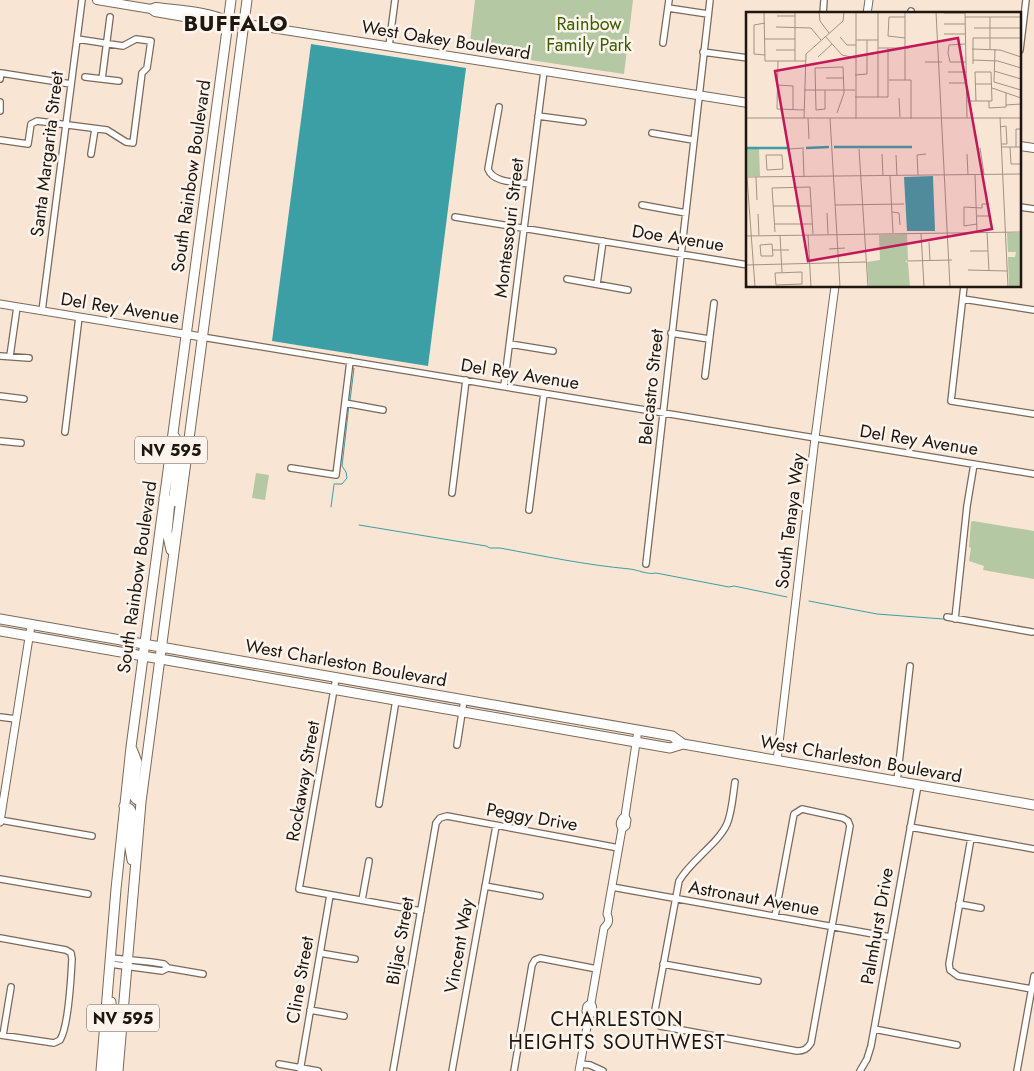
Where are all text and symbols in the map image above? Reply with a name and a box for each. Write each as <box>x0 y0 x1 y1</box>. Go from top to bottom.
district label: BUFFALO <box>183 7 289 39</box>
park label: Rainbow Family Park <box>546 11 632 58</box>
inset map <box>746 12 1022 288</box>
street label: West Oakey Boulevard <box>360 14 532 66</box>
street label: Santa Margarita Street <box>24 69 70 238</box>
street label: South Rainbow Boulevard <box>165 78 217 274</box>
street label: Montessouri Street <box>488 156 531 299</box>
street label: Doe Avenue <box>630 218 726 258</box>
street label: Del Rey Avenue <box>59 286 181 330</box>
street label: Belcastro Street <box>632 327 670 446</box>
street label: Del Rey Avenue <box>459 352 581 396</box>
street label: Del Rey Avenue <box>858 418 980 462</box>
road number: NV 595 <box>135 436 207 464</box>
street label: South Tenaya Way <box>769 452 811 590</box>
street label: South Rainbow Boulevard <box>111 479 163 675</box>
street label: West Charleston Boulevard <box>243 632 449 694</box>
street label: Rockaway Street <box>280 718 327 843</box>
street label: West Charleston Boulevard <box>758 728 964 790</box>
street label: Peggy Drive <box>484 796 580 838</box>
street label: Palmhurst Drive <box>854 866 900 986</box>
street label: Astronaut Avenue <box>686 874 822 922</box>
street label: Biljac Street <box>379 894 421 987</box>
street label: Vincent Way <box>438 897 480 995</box>
street label: Cline Street <box>280 934 321 1026</box>
road number: NV 595 <box>87 1004 159 1032</box>
district label: CHARLESTON HEIGHTS SOUTHWEST <box>508 1005 726 1057</box>

